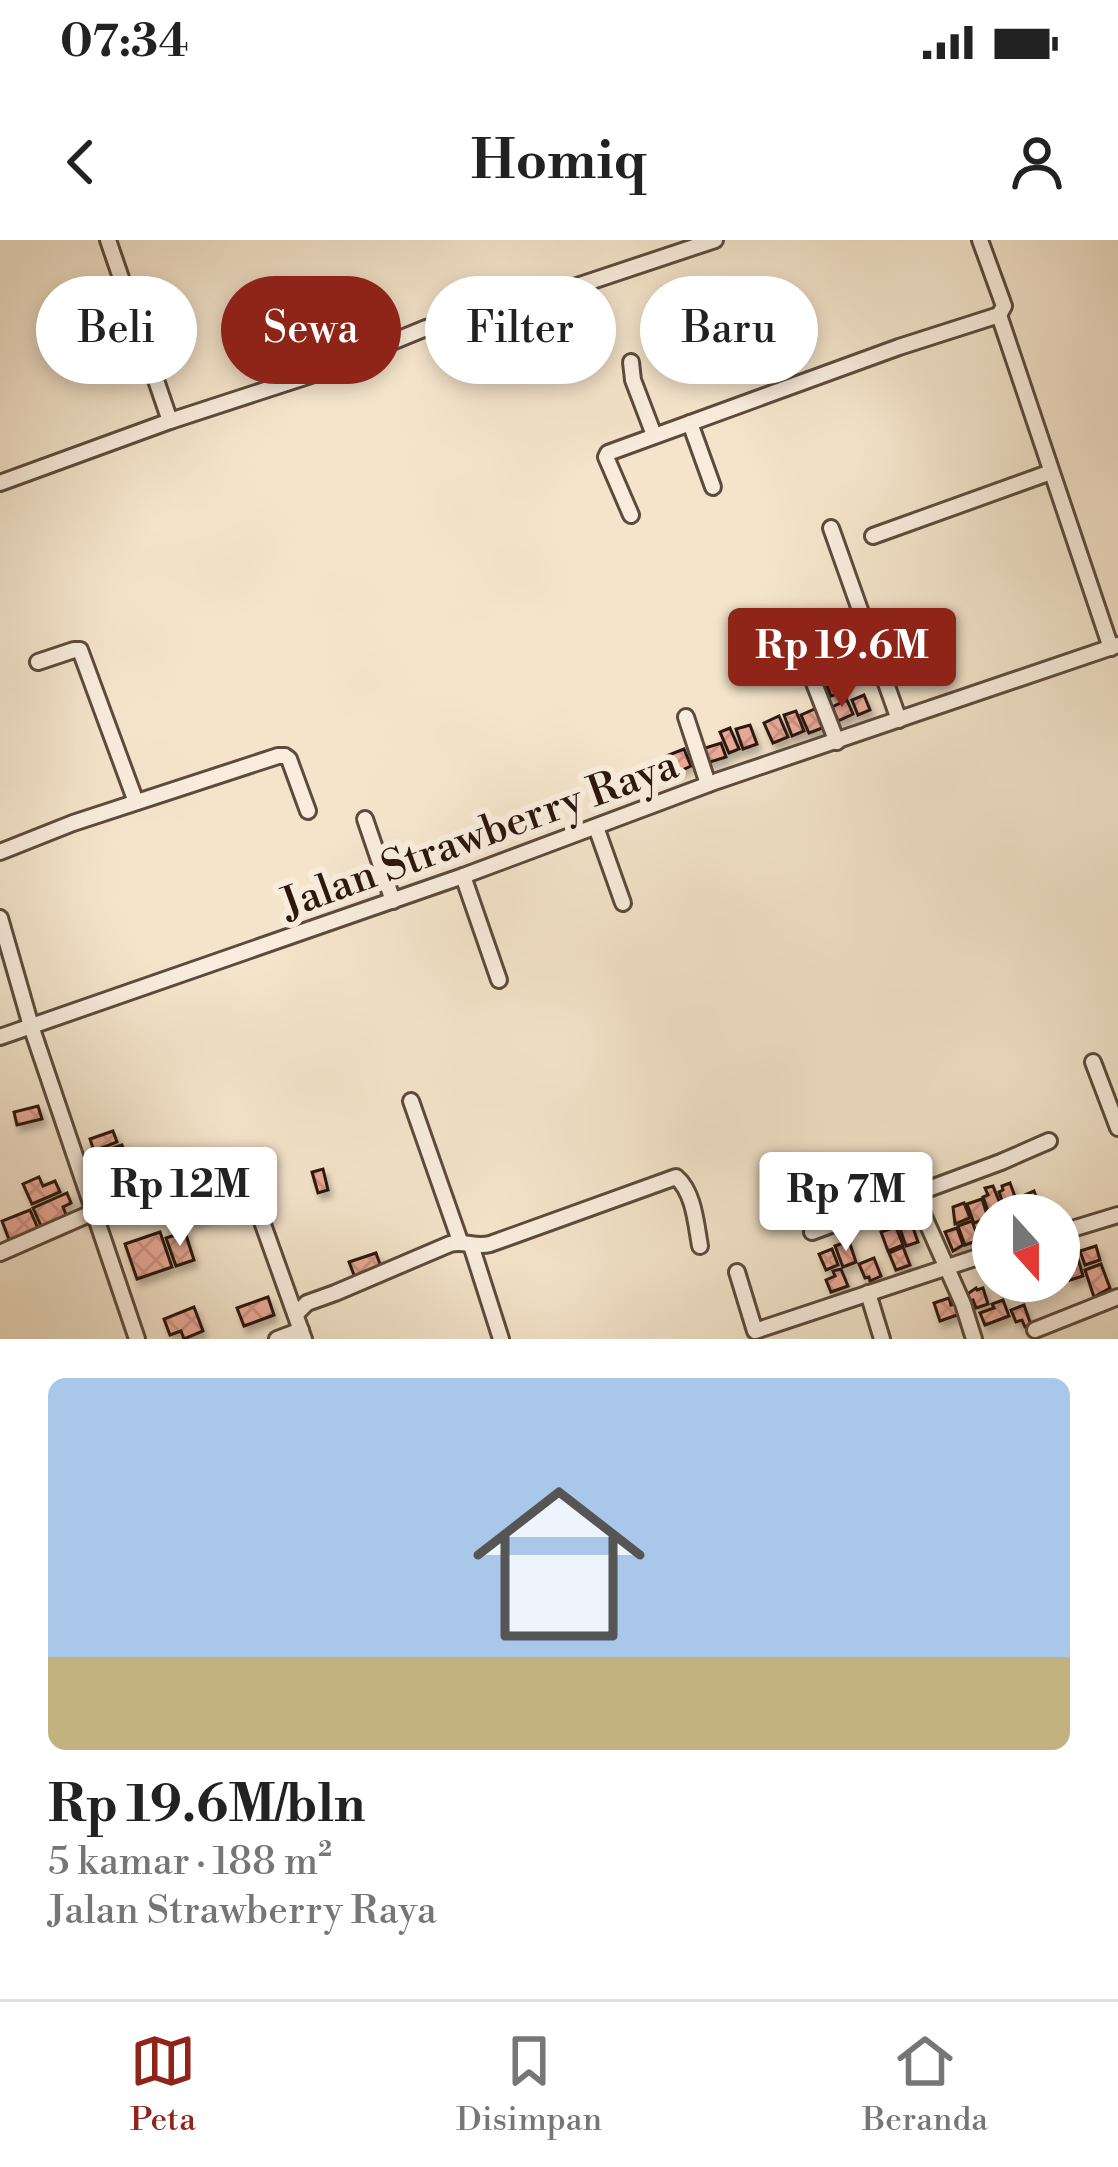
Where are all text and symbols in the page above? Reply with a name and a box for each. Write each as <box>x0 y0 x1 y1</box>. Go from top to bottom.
text: 07:34 <box>60 14 189 71</box>
text: Homiq <box>471 128 647 196</box>
icon: back <box>48 129 114 195</box>
icon: person <box>1004 129 1070 195</box>
chip: Beli <box>36 276 197 384</box>
chip: Sewa <box>221 276 401 384</box>
chip: Filter <box>425 276 616 384</box>
chip: Baru <box>640 276 818 384</box>
pin: Rp 19.6M <box>718 608 966 710</box>
text: Rp 19.6M <box>755 622 929 671</box>
street label: Jalan Strawberry Raya <box>272 739 687 933</box>
pin: Rp 12M <box>82 1147 278 1249</box>
pin: Rp 7M <box>762 1152 930 1254</box>
text: Rp 12M <box>110 1161 250 1210</box>
text: Rp 7M <box>786 1166 906 1215</box>
north arrow <box>972 1194 1080 1302</box>
map controls <box>972 1194 1080 1302</box>
icon: home <box>451 1456 667 1672</box>
text: Rp 19.6M/bln <box>48 1774 365 1838</box>
text: 5 kamar · 188 m² <box>48 1838 332 1887</box>
text: Jalan Strawberry Raya <box>48 1887 437 1936</box>
tab: Peta <box>130 2028 196 2141</box>
tab: Disimpan <box>456 2028 602 2141</box>
tab: Beranda <box>862 2028 988 2141</box>

